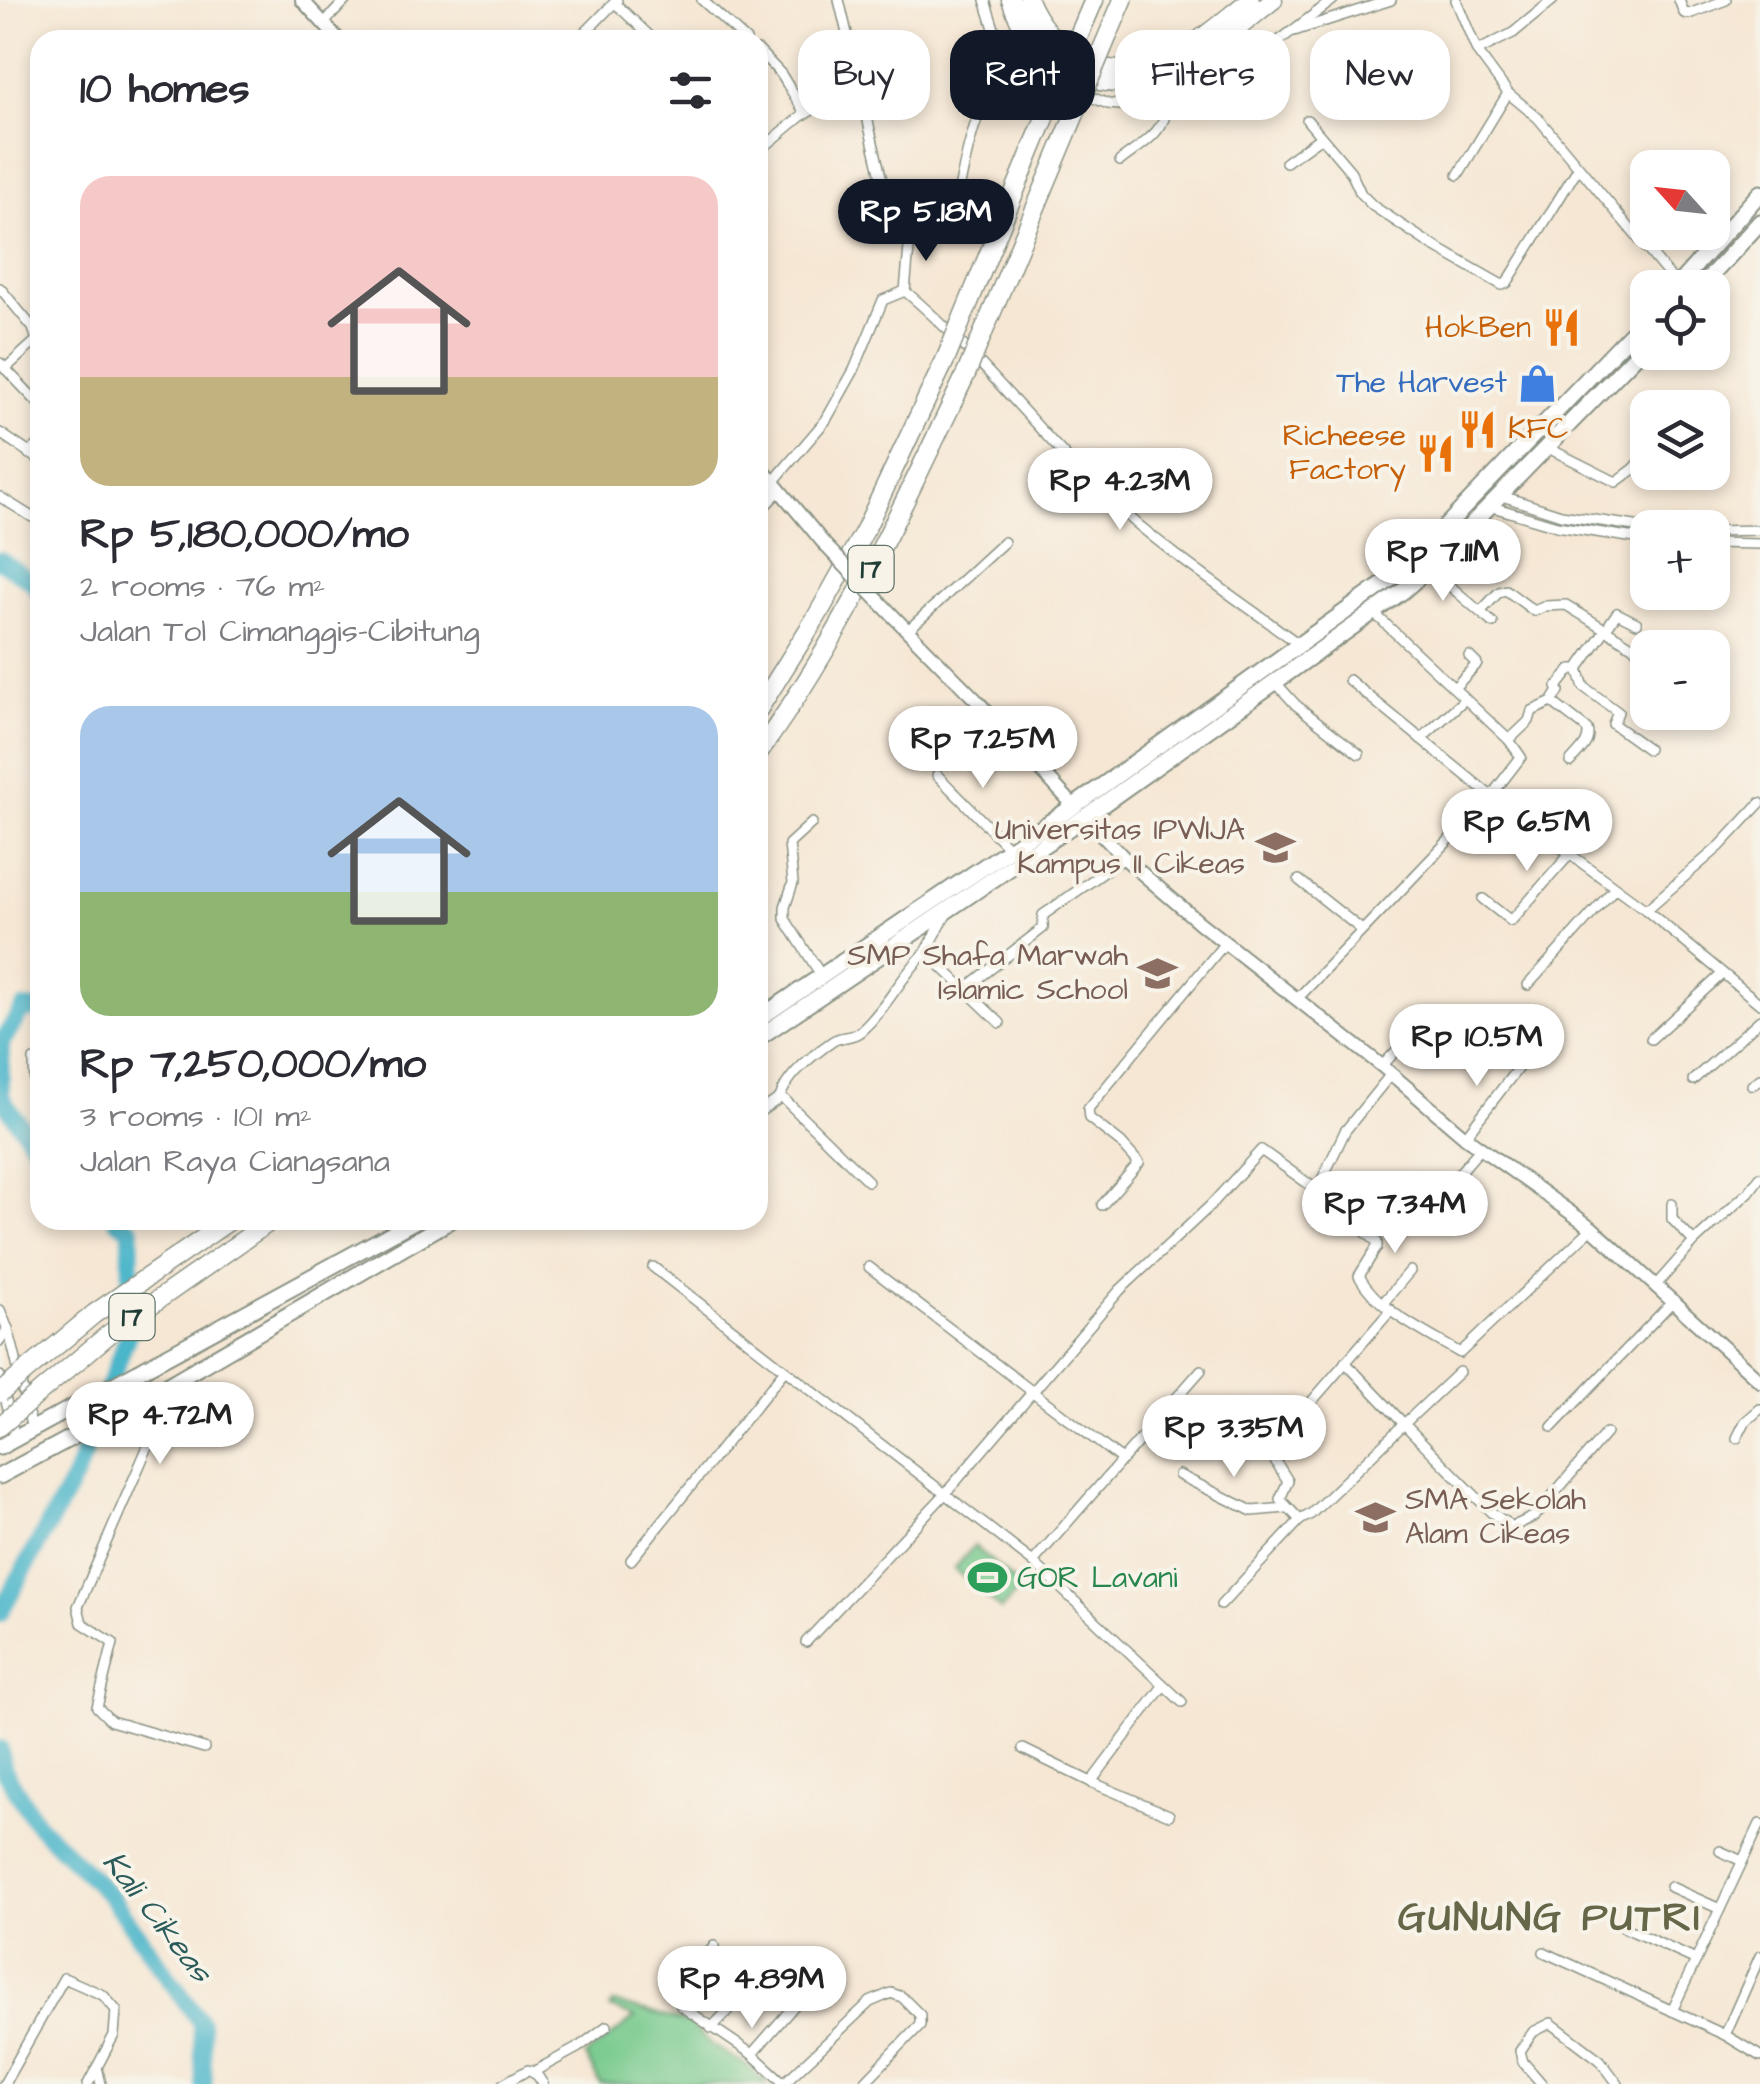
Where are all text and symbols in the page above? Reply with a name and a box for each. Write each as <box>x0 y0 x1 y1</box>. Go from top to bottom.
chip: Buy <box>798 30 930 120</box>
chip: Rent <box>950 30 1095 120</box>
chip: Filters <box>1115 30 1290 120</box>
chip: New <box>1310 30 1450 120</box>
text: 10 homes <box>80 61 250 119</box>
icon: filters <box>663 63 718 118</box>
north arrow <box>1630 150 1730 250</box>
map controls <box>1630 150 1730 730</box>
pin: Rp 5.18M <box>823 179 1029 264</box>
text: Rp 5.18M <box>860 189 992 234</box>
icon: home <box>309 241 489 421</box>
button: locate <box>1630 270 1730 370</box>
place label: HokBen <box>1425 307 1531 349</box>
restaurant icon: HokBen <box>1540 307 1582 349</box>
place label: The Harvest <box>1336 362 1507 404</box>
shop icon: The Harvest <box>1516 362 1558 404</box>
button: layers <box>1630 390 1730 490</box>
restaurant icon: KFC <box>1457 408 1499 450</box>
place label: KFC <box>1508 408 1568 450</box>
place label: Richeese Factory <box>1282 415 1406 492</box>
restaurant icon: Richeese Factory <box>1415 432 1457 474</box>
pin: Rp 4.23M <box>1017 448 1223 533</box>
text: Rp 4.23M <box>1050 458 1190 503</box>
text: Rp 5,180,000/mo <box>80 506 409 564</box>
button: + <box>1630 510 1730 610</box>
pin: Rp 7.11M <box>1340 519 1546 604</box>
text: Rp 7.11M <box>1387 529 1499 574</box>
road number: 17 <box>848 546 894 592</box>
text: 2 rooms · 76 m² <box>80 564 325 609</box>
text: Jalan Tol Cimanggis–Cibitung <box>80 609 480 654</box>
button: − <box>1630 630 1730 730</box>
pin: Rp 7.25M <box>880 706 1086 791</box>
text: Rp 7.25M <box>910 716 1056 761</box>
icon: home <box>309 771 489 951</box>
pin: Rp 6.5M <box>1435 789 1619 874</box>
text: Rp 6.5M <box>1463 799 1591 844</box>
place label: Universitas IPWIJA Kampus II Cikeas <box>995 809 1245 885</box>
school or university icon: Universitas IPWIJA Kampus II Cikeas <box>1254 826 1296 868</box>
place label: SMP Shafa Marwah Islamic School <box>847 935 1128 1011</box>
school or university icon: SMP Shafa Marwah Islamic School <box>1137 952 1179 994</box>
pin: Rp 10.5M <box>1374 1004 1580 1089</box>
text: Rp 10.5M <box>1411 1014 1543 1059</box>
text: Rp 7,250,000/mo <box>80 1036 426 1094</box>
text: 3 rooms · 101 m² <box>80 1094 312 1139</box>
text: Jalan Raya Ciangsana <box>80 1139 390 1184</box>
pin: Rp 7.34M <box>1292 1171 1498 1256</box>
text: Rp 7.34M <box>1324 1181 1466 1226</box>
road number: 17 <box>110 1294 154 1340</box>
pin: Rp 4.72M <box>57 1382 263 1467</box>
text: Rp 4.72M <box>88 1392 232 1437</box>
pin: Rp 3.35M <box>1131 1395 1337 1480</box>
text: Rp 3.35M <box>1164 1405 1304 1450</box>
place label: SMA Sekolah Alam Cikeas <box>1405 1479 1586 1555</box>
school or university icon: SMA Sekolah Alam Cikeas <box>1354 1496 1396 1538</box>
sports icon: GOR Lavani <box>966 1557 1008 1599</box>
place label: GOR Lavani <box>1017 1557 1178 1599</box>
water label: Kali Cikeas <box>92 1842 224 1994</box>
district label: GUNUNG PUTRI <box>1398 1891 1702 1946</box>
pin: Rp 4.89M <box>649 1946 855 2031</box>
text: Rp 4.89M <box>679 1956 825 2001</box>

